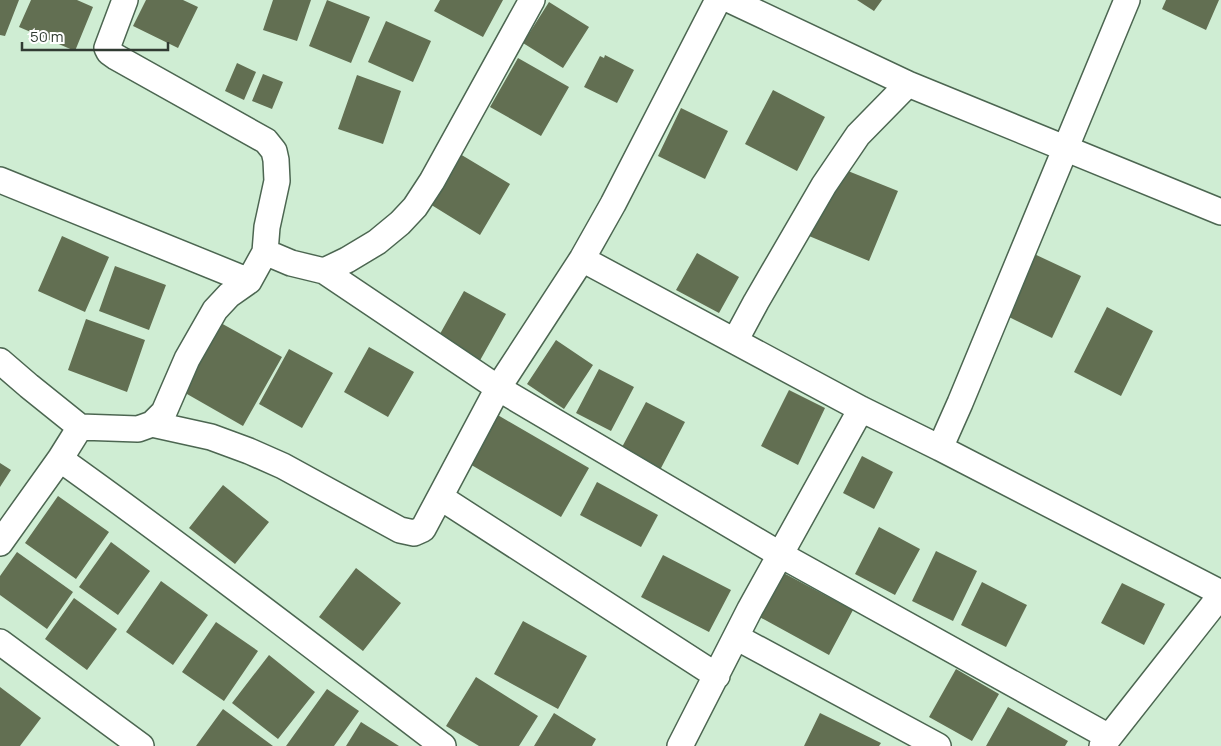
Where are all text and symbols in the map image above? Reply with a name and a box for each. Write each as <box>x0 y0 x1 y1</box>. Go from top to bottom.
scale bar <box>22 20 169 52</box>
text: 50 m <box>30 26 64 47</box>

